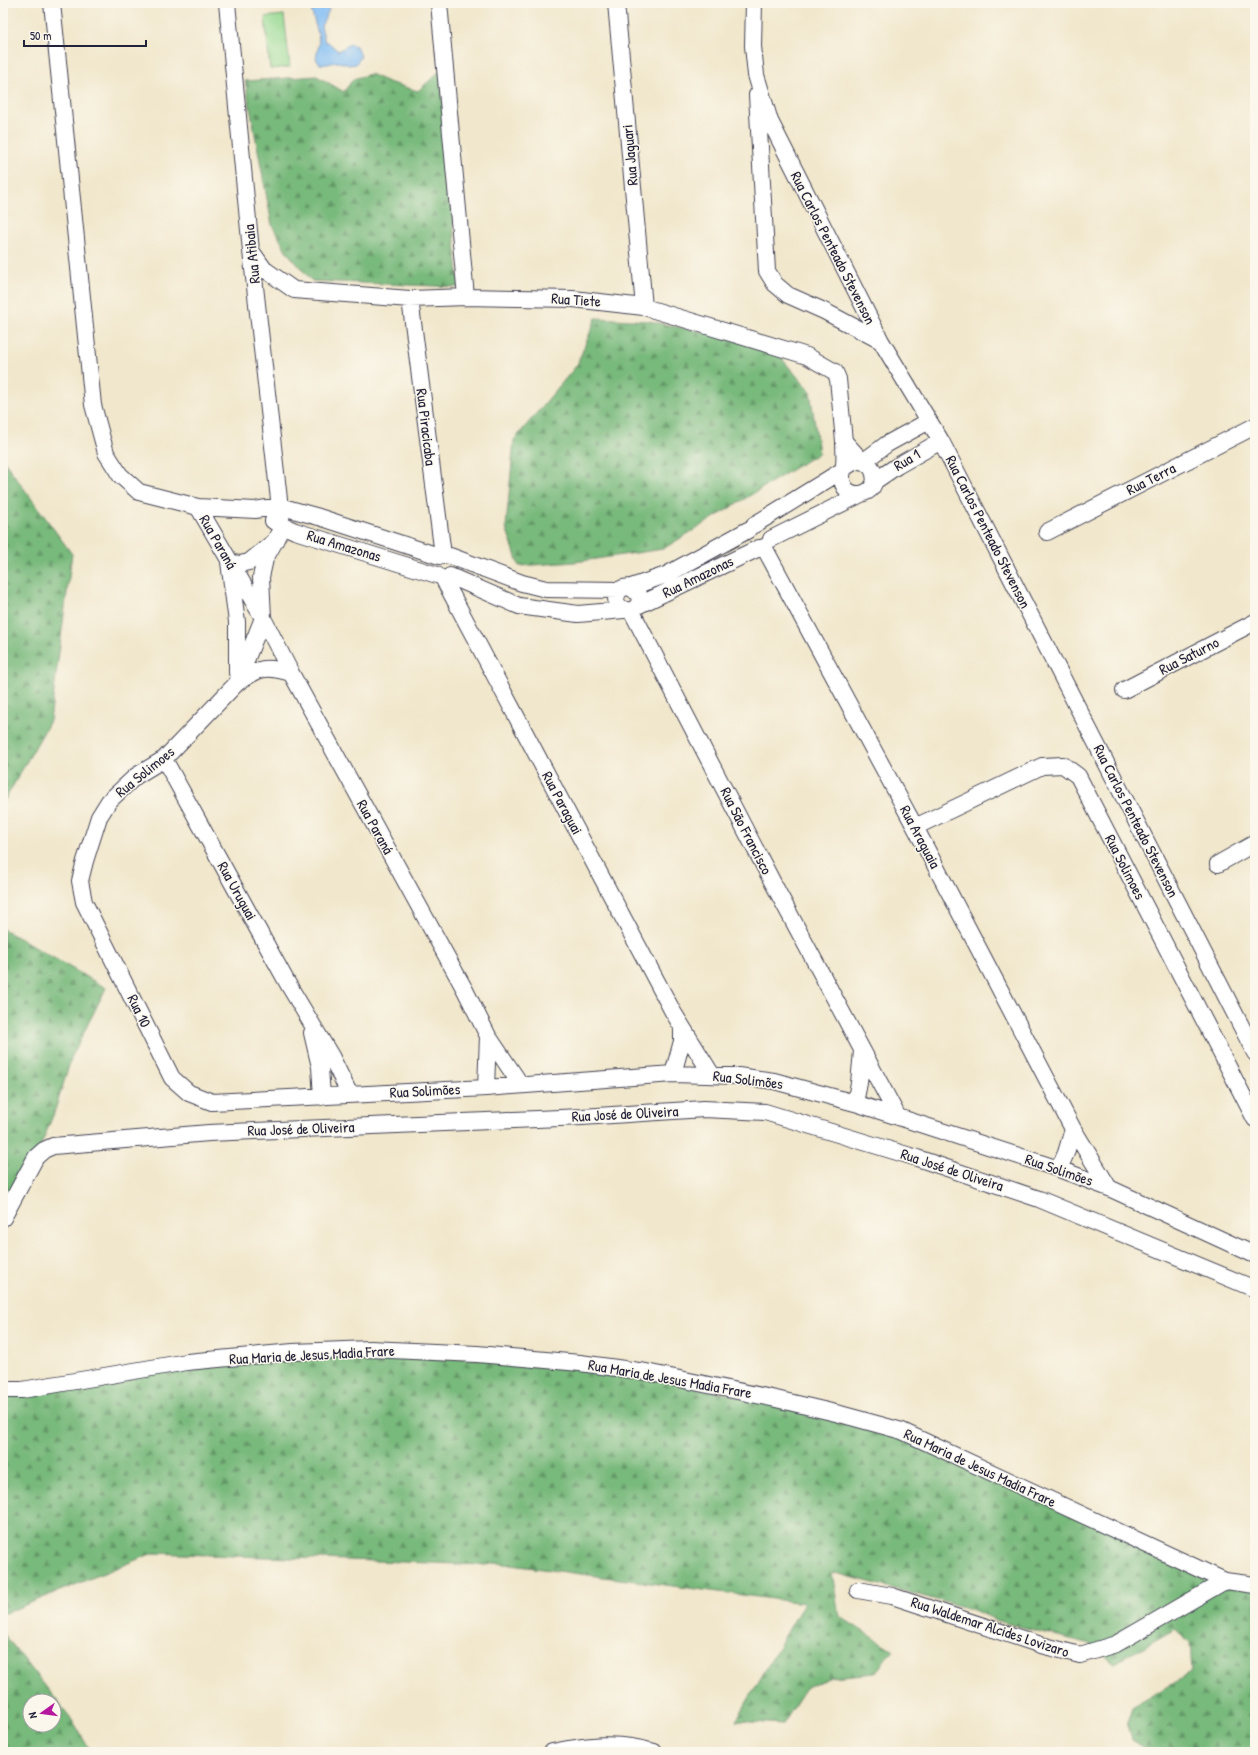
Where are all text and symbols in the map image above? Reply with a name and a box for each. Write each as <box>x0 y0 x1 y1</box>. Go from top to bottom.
scale bar <box>24 22 146 48</box>
text: 50 m <box>30 27 51 44</box>
street label: Rua Jaguari <box>616 124 643 186</box>
street label: Rua Carlos Penteado Stevenson <box>786 168 881 328</box>
street label: Rua Atibaia <box>238 223 265 285</box>
street label: Rua Tiete <box>551 287 602 312</box>
street label: Rua Piracicaba <box>411 387 442 467</box>
street label: Rua 1 <box>890 443 924 476</box>
street label: Rua Carlos Penteado Stevenson <box>941 452 1036 612</box>
street label: Rua Terra <box>1123 457 1179 500</box>
street label: Rua Paraná <box>194 511 242 573</box>
street label: Rua Amazonas <box>305 524 384 567</box>
street label: Rua Amazonas <box>659 550 737 603</box>
street label: Rua Saturno <box>1155 632 1222 680</box>
street label: Rua Solimoes <box>111 741 179 802</box>
street label: Rua Carlos Penteado Stevenson <box>1089 741 1184 901</box>
street label: Rua Paraguai <box>537 767 588 838</box>
street label: Rua São Francisco <box>715 784 777 878</box>
street label: Rua Paraná <box>352 796 399 858</box>
street label: Rua Araguaia <box>895 801 946 872</box>
street label: Rua Solimoes <box>1100 831 1151 903</box>
street label: Rua Uruguai <box>213 858 262 924</box>
street label: Rua 10 <box>122 991 157 1031</box>
street label: Rua Solimões <box>712 1065 785 1094</box>
street label: Rua Solimões <box>389 1078 461 1103</box>
street label: Rua José de Oliveira <box>571 1100 679 1127</box>
street label: Rua José de Oliveira <box>247 1116 355 1141</box>
street label: Rua José de Oliveira <box>898 1143 1006 1196</box>
street label: Rua Solimões <box>1022 1148 1096 1191</box>
street label: Rua Maria de Jesus Madia Frare <box>229 1340 395 1369</box>
street label: Rua Maria de Jesus Madia Frare <box>587 1354 753 1403</box>
street label: Rua Maria de Jesus Madia Frare <box>901 1423 1060 1512</box>
street label: Rua Waldemar Alcides Lovizaro <box>908 1591 1072 1662</box>
north arrow <box>22 1693 62 1733</box>
text: N <box>25 1711 40 1720</box>

